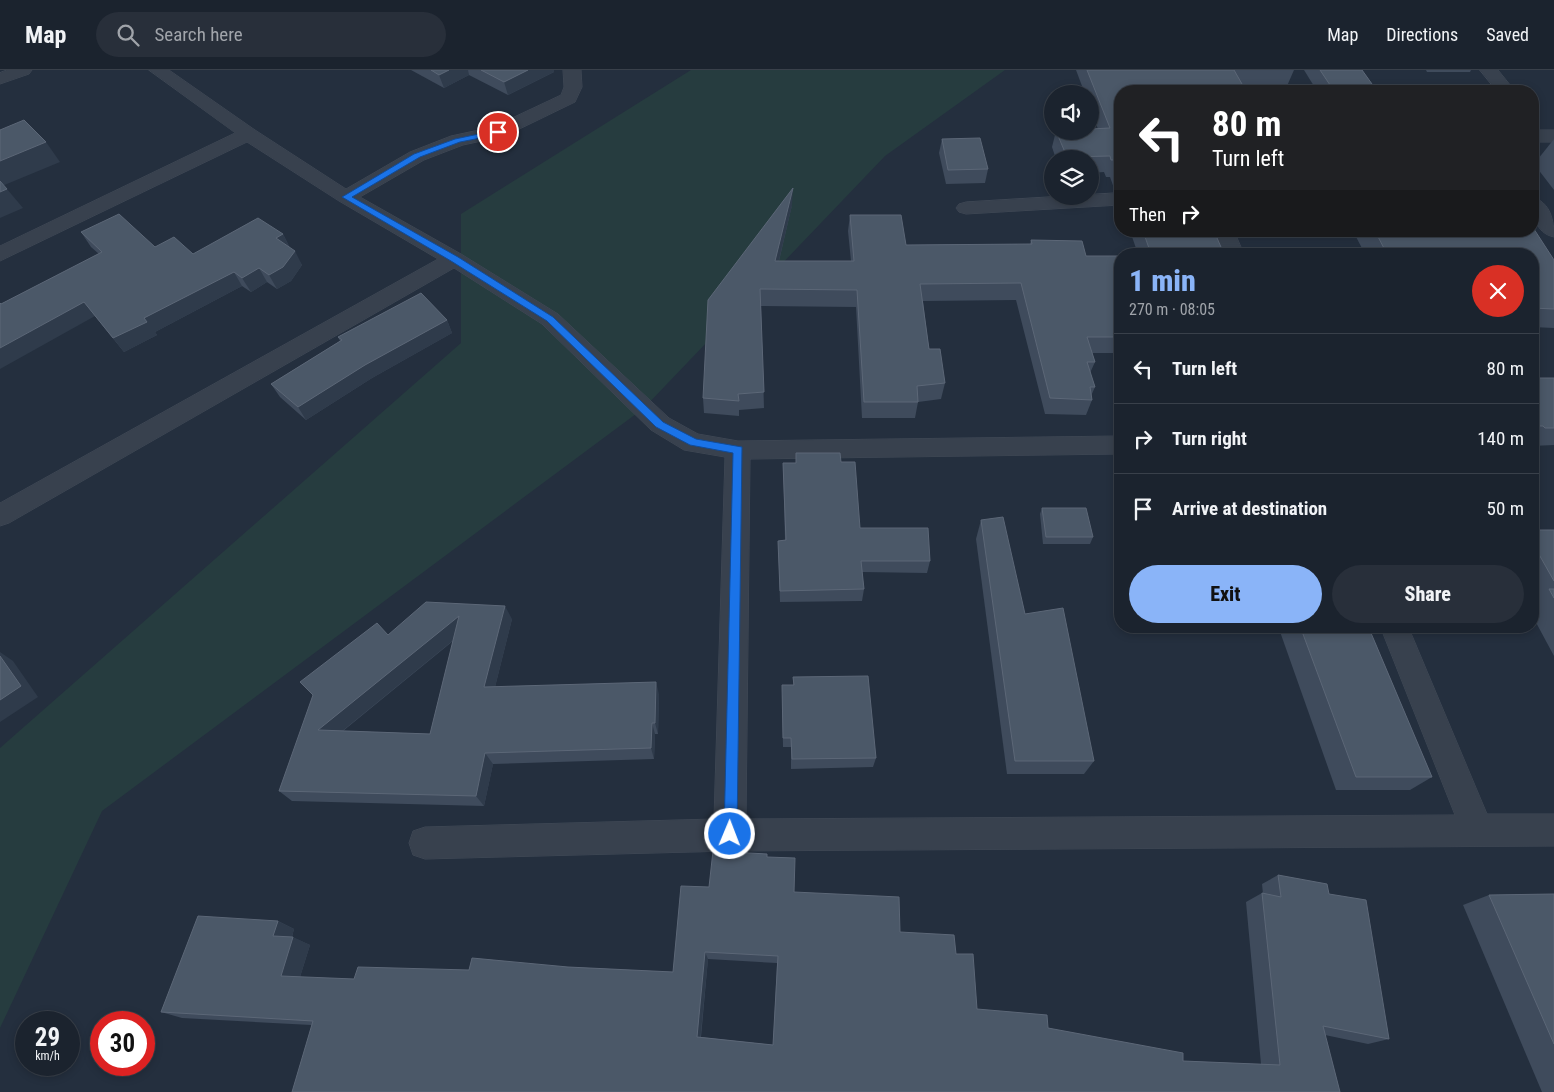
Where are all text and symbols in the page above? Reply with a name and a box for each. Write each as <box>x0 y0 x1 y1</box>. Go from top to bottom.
search box <box>96 12 446 57</box>
text: Map <box>25 21 66 49</box>
icon: search <box>114 21 142 49</box>
text: Search here <box>154 23 243 46</box>
text: Map <box>1327 24 1358 45</box>
text: Directions <box>1386 24 1458 45</box>
text: Saved <box>1486 24 1529 45</box>
map controls <box>1044 85 1099 205</box>
button: sound <box>1044 85 1099 140</box>
text: 80 m <box>1212 104 1281 145</box>
icon: left <box>1129 105 1194 170</box>
pin <box>477 111 519 153</box>
icon: arrive <box>484 118 512 146</box>
text: Turn left <box>1212 146 1284 171</box>
button: layers <box>1044 150 1099 205</box>
icon: right <box>1176 200 1204 228</box>
text: Then <box>1129 203 1166 226</box>
text: 1 min <box>1129 263 1196 298</box>
button: close <box>1472 265 1524 317</box>
text: 270 m · 08:05 <box>1129 300 1215 319</box>
icon: left <box>1129 355 1157 383</box>
text: Turn left <box>1172 357 1237 380</box>
text: 80 m <box>1487 357 1524 380</box>
icon: right <box>1129 425 1157 453</box>
text: Turn right <box>1172 427 1247 450</box>
text: 140 m <box>1477 427 1524 450</box>
icon: arrive <box>1129 495 1157 523</box>
text: Arrive at destination <box>1172 497 1327 520</box>
text: 50 m <box>1487 497 1524 520</box>
button: Exit <box>1129 565 1322 623</box>
button: Share <box>1332 565 1524 623</box>
position arrow <box>703 807 755 859</box>
speed limit sign: 30 <box>90 1011 155 1076</box>
text: 29 <box>35 1023 60 1052</box>
text: km/h <box>35 1049 60 1063</box>

